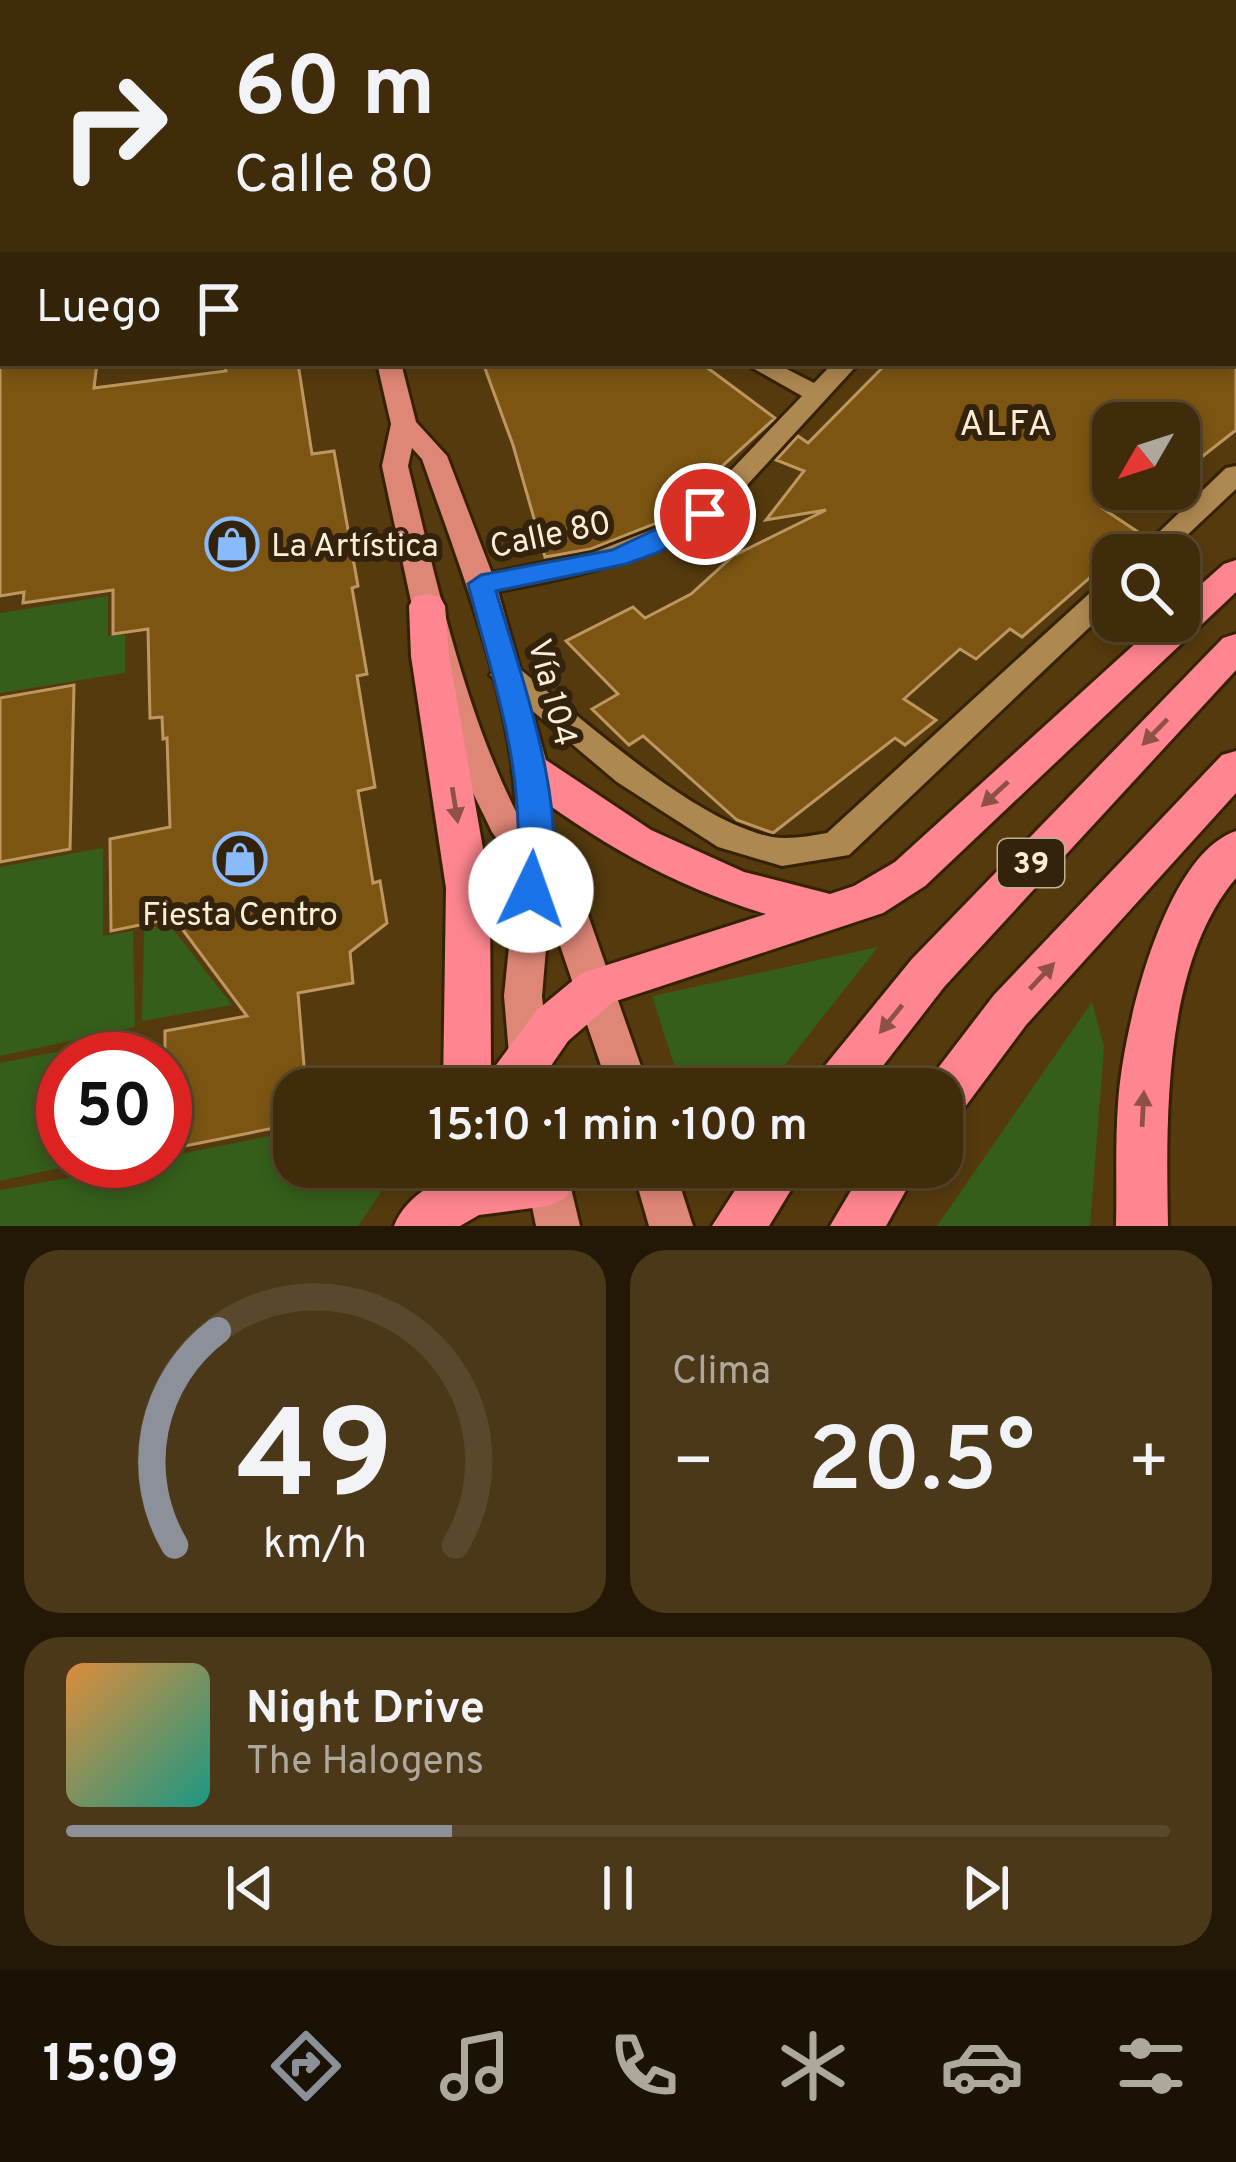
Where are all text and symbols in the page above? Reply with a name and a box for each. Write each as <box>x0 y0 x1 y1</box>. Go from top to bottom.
text: 60 m <box>234 39 435 145</box>
icon: right <box>36 48 192 204</box>
text: Calle 80 <box>234 143 435 212</box>
icon: arrive <box>186 276 252 342</box>
text: Luego <box>36 281 162 338</box>
north arrow <box>1092 402 1200 510</box>
map controls <box>1092 402 1200 642</box>
district label: ALFA <box>959 403 1055 449</box>
pin <box>654 463 756 565</box>
icon: arrive <box>672 481 738 547</box>
street label: Calle 80 <box>487 504 615 570</box>
shop icon: La Artística <box>204 516 260 572</box>
place label: La Artística <box>271 527 439 569</box>
button: search <box>1092 534 1200 642</box>
street label: Vía 104 <box>516 635 585 751</box>
one-way arrow <box>1142 717 1170 746</box>
one-way arrow <box>981 779 1010 807</box>
one-way arrow <box>446 787 464 825</box>
position arrow <box>468 827 594 953</box>
shop icon: Fiesta Centro <box>212 831 268 887</box>
road number: 39 <box>998 839 1064 887</box>
place label: Fiesta Centro <box>142 896 338 938</box>
one-way arrow <box>1028 961 1055 990</box>
one-way arrow <box>879 1003 904 1034</box>
speed limit sign: 50 <box>36 1032 192 1188</box>
one-way arrow <box>1134 1089 1153 1127</box>
text: 15:10 · 1 min · 100 m <box>428 1099 808 1156</box>
text: Clima <box>672 1349 771 1398</box>
text: 49 <box>237 1384 393 1542</box>
text: 20.5° <box>807 1409 1035 1522</box>
text: − <box>672 1424 715 1507</box>
text: + <box>1127 1424 1170 1507</box>
text: km/h <box>263 1518 367 1572</box>
text: Night Drive <box>246 1682 485 1739</box>
text: The Halogens <box>246 1739 484 1788</box>
icon: previous <box>217 1855 283 1921</box>
icon: pause <box>585 1855 651 1921</box>
icon: next <box>953 1855 1019 1921</box>
icon: directions <box>264 2024 348 2108</box>
icon: music <box>433 2024 517 2108</box>
icon: phone <box>602 2024 686 2108</box>
icon: climate <box>771 2024 855 2108</box>
icon: car <box>940 2024 1024 2108</box>
icon: filters <box>1109 2024 1193 2108</box>
text: 15:09 <box>43 2032 179 2101</box>

